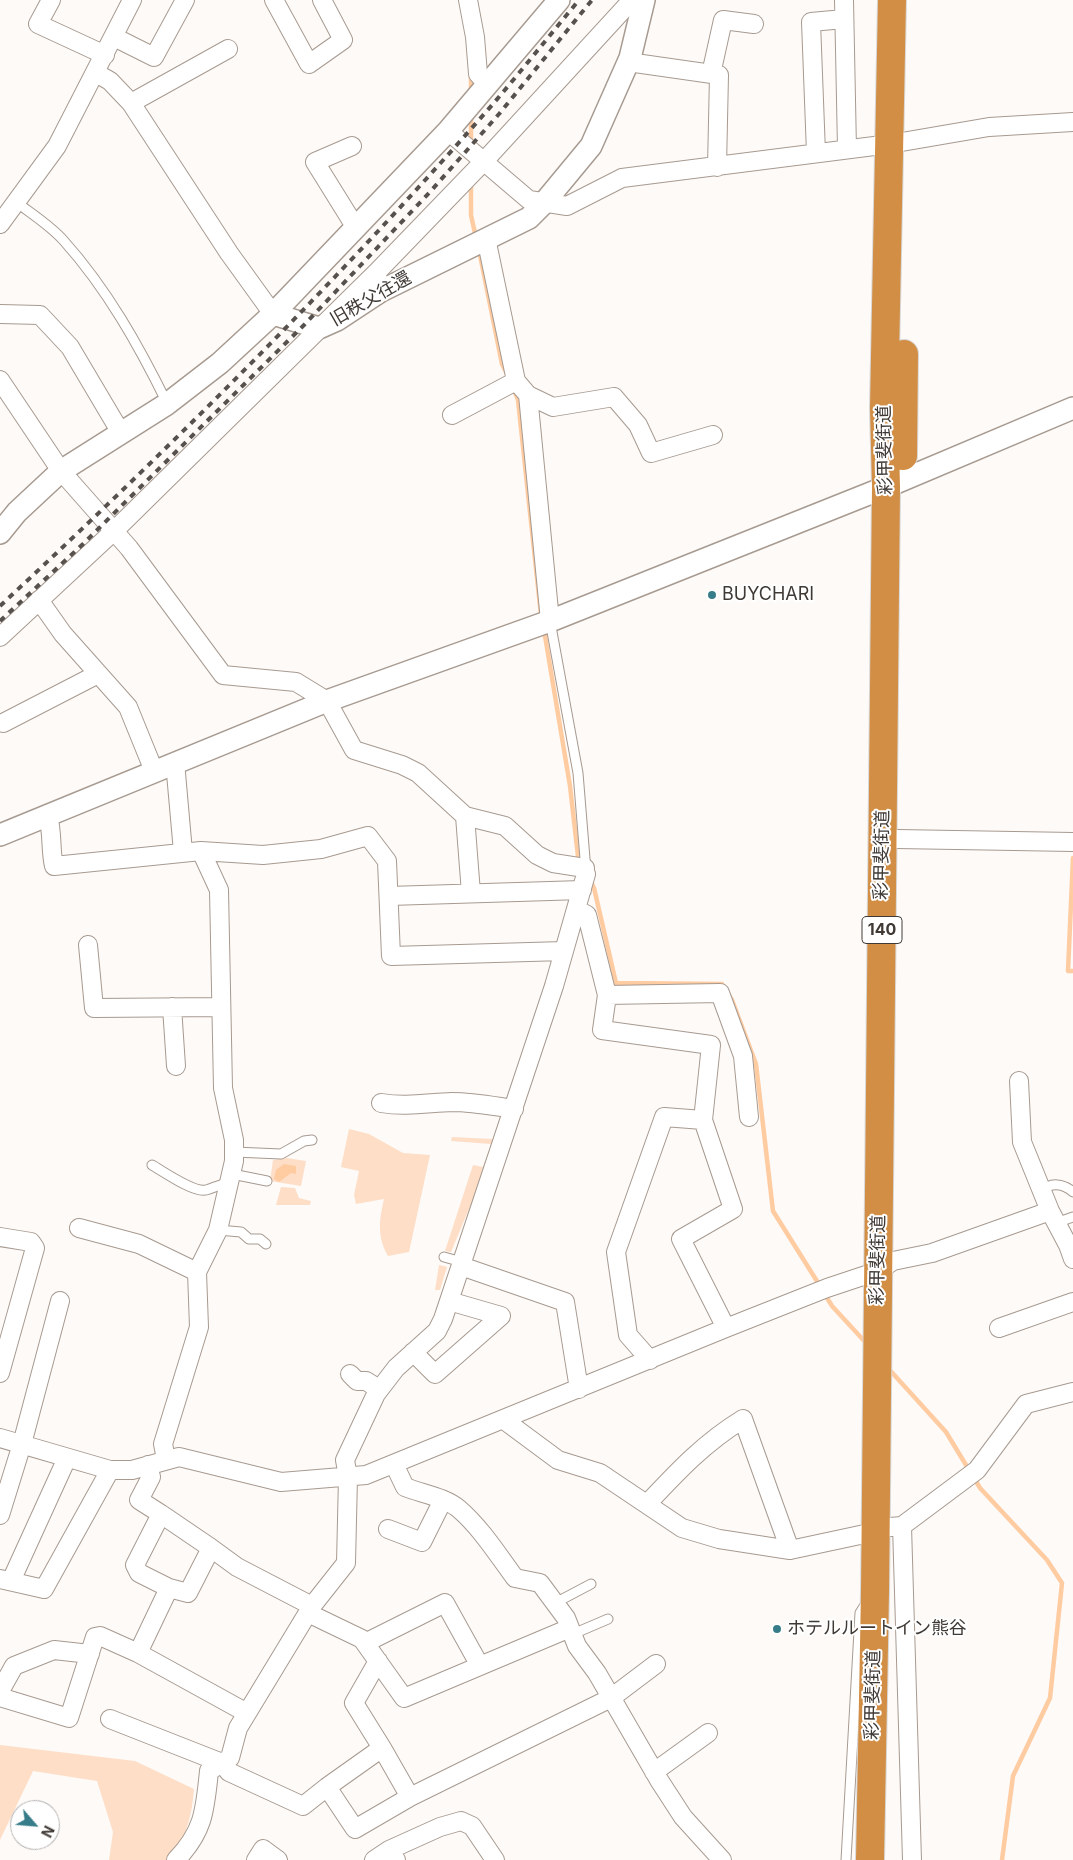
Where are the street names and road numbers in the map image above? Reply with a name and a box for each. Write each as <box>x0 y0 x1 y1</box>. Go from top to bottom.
street label: 旧秩父往還 <box>327 267 415 331</box>
street label: 彩甲斐街道 <box>873 405 897 495</box>
street label: 彩甲斐街道 <box>870 810 894 900</box>
road number: 140 <box>862 916 902 944</box>
street label: 彩甲斐街道 <box>866 1215 890 1305</box>
street label: 彩甲斐街道 <box>861 1650 885 1740</box>

